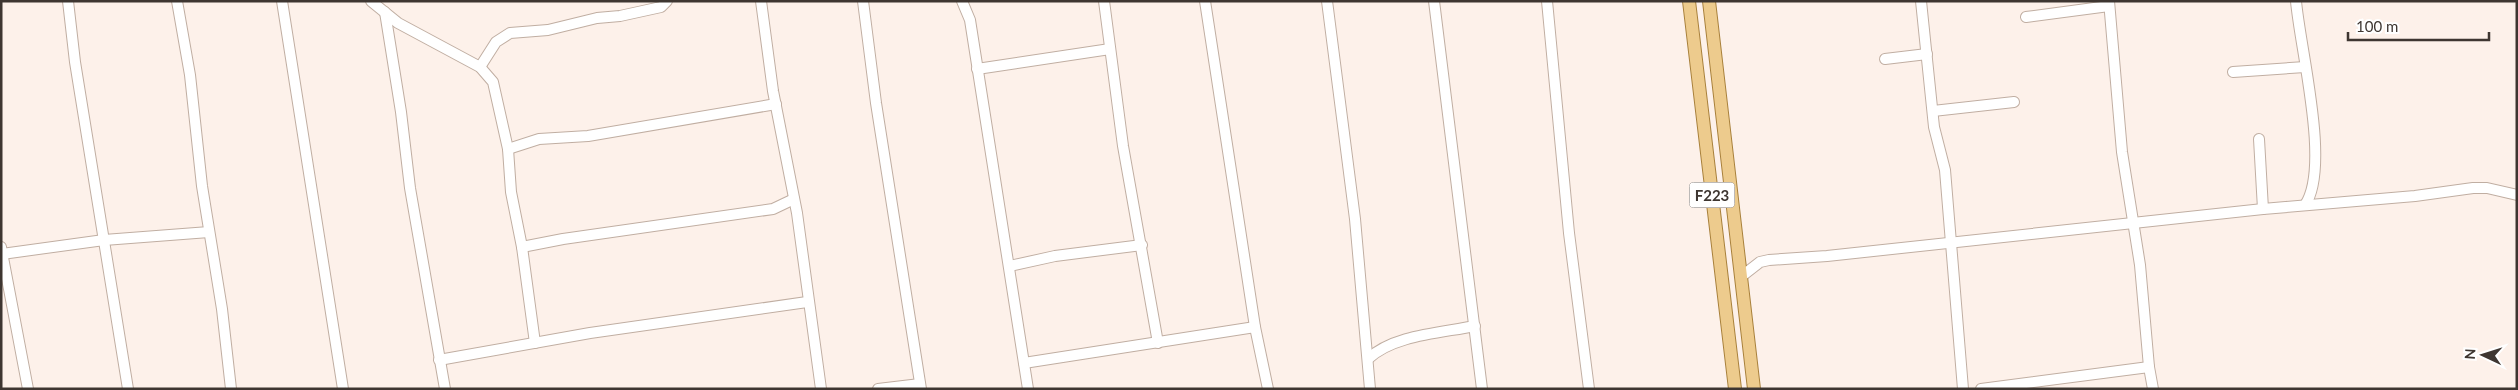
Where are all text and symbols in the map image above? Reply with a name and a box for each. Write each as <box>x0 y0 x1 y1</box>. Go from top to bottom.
scale bar <box>2348 10 2489 42</box>
text: 100 m <box>2356 17 2398 35</box>
road number: F223 <box>1690 182 1734 208</box>
north arrow <box>2458 330 2508 380</box>
text: N <box>2461 348 2478 360</box>

